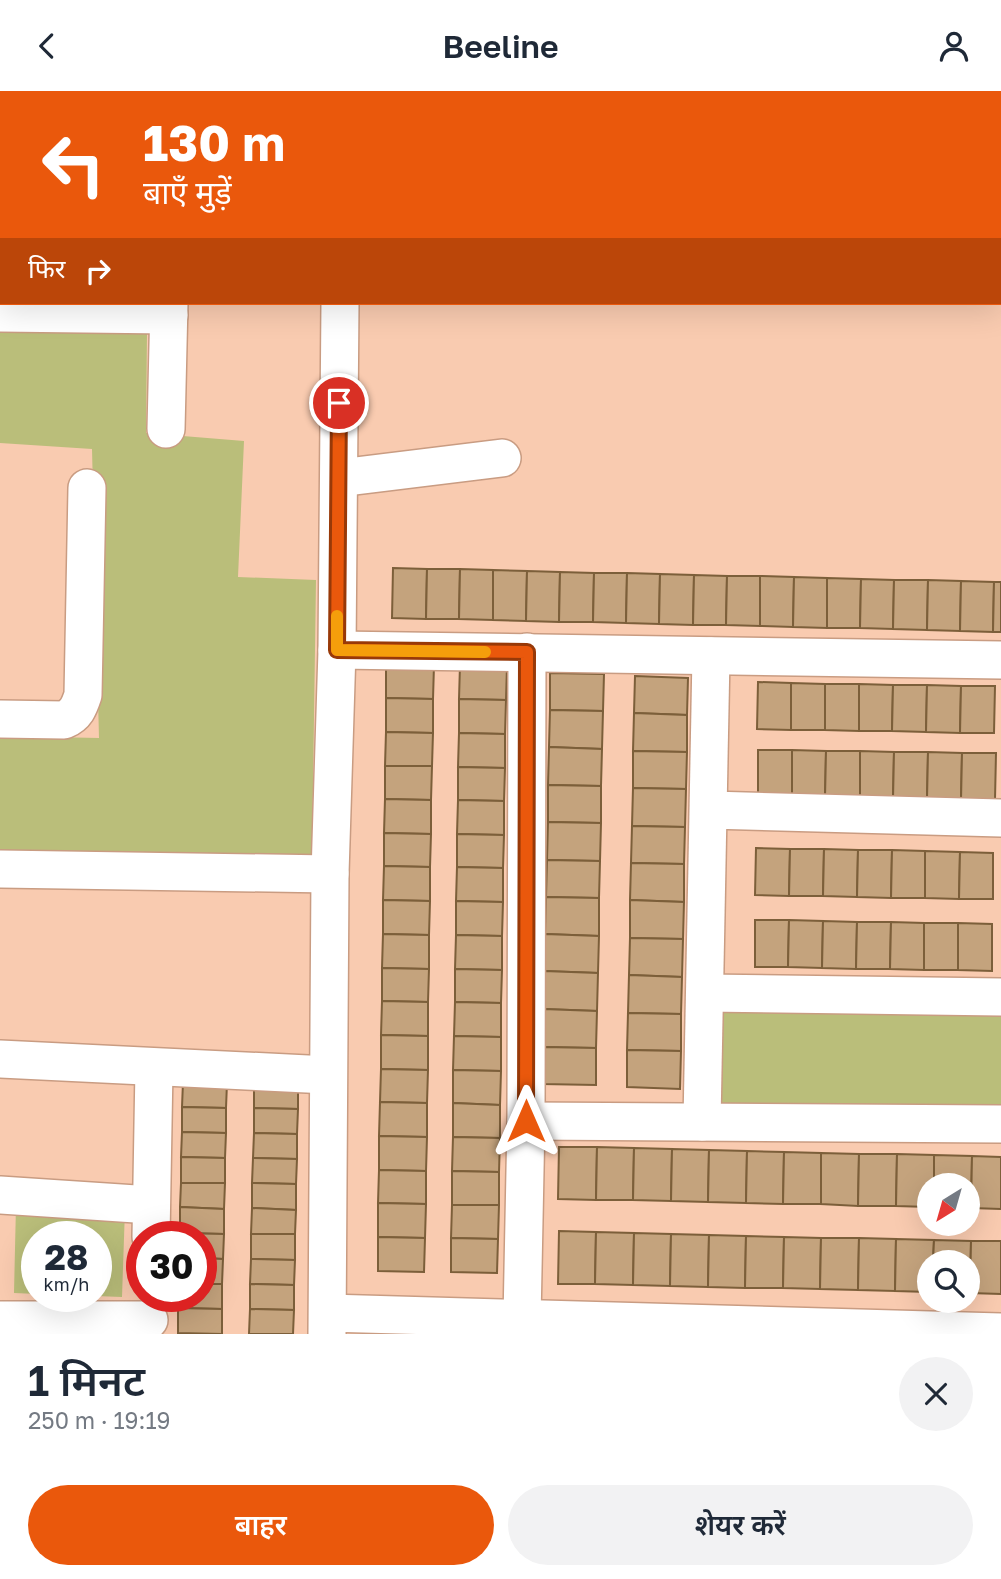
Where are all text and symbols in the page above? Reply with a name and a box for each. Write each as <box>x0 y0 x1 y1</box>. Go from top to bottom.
icon: back <box>28 27 66 65</box>
text: Beeline <box>442 27 559 65</box>
icon: person <box>935 27 973 65</box>
text: 130 m <box>143 113 285 172</box>
icon: left <box>28 119 119 210</box>
text: बाएँ मुड़ें <box>143 173 232 211</box>
icon: right <box>79 252 117 290</box>
text: फिर <box>28 253 65 284</box>
pin <box>309 373 369 433</box>
icon: arrive <box>320 384 358 422</box>
position arrow <box>489 1084 563 1158</box>
north arrow <box>917 1173 980 1235</box>
map controls <box>917 1173 980 1313</box>
speed limit sign: 30 <box>126 1221 217 1312</box>
text: 28 <box>45 1236 88 1278</box>
button: search <box>917 1250 980 1313</box>
text: km/h <box>44 1273 89 1295</box>
text: 1 मिनट <box>28 1355 145 1405</box>
button: close <box>899 1357 973 1431</box>
text: 250 m · 19:19 <box>28 1406 171 1434</box>
button: बाहर <box>28 1485 494 1565</box>
button: शेयर करें <box>508 1485 973 1565</box>

